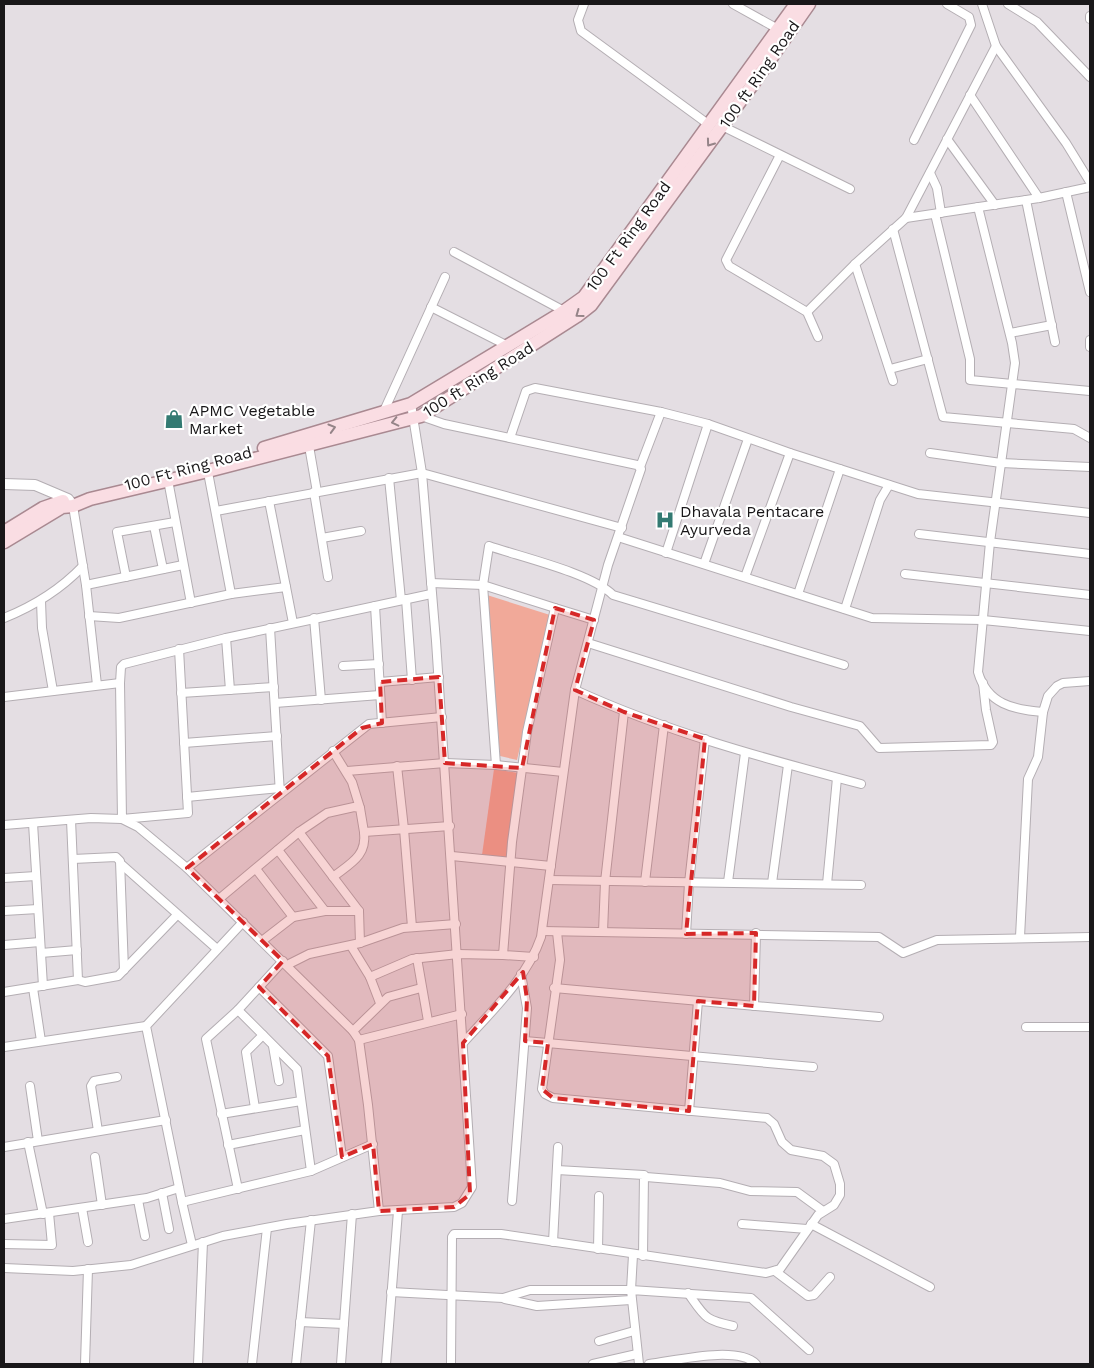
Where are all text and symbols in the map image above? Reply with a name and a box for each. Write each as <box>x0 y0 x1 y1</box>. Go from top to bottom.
street label: 100 ft Ring Road <box>715 17 804 132</box>
one-way arrow <box>706 138 716 147</box>
street label: 100 Ft Ring Road <box>582 178 675 295</box>
one-way arrow <box>576 308 585 316</box>
street label: 100 ft Ring Road <box>420 338 537 421</box>
place label: APMC Vegetable Market <box>189 401 315 438</box>
shop icon: APMC Vegetable Market <box>163 408 185 430</box>
one-way arrow <box>391 416 400 427</box>
one-way arrow <box>328 424 336 434</box>
street label: 100 Ft Ring Road <box>122 442 254 495</box>
place label: Dhavala Pentacare Ayurveda <box>680 502 824 539</box>
hospital icon: Dhavala Pentacare Ayurveda <box>654 509 676 531</box>

